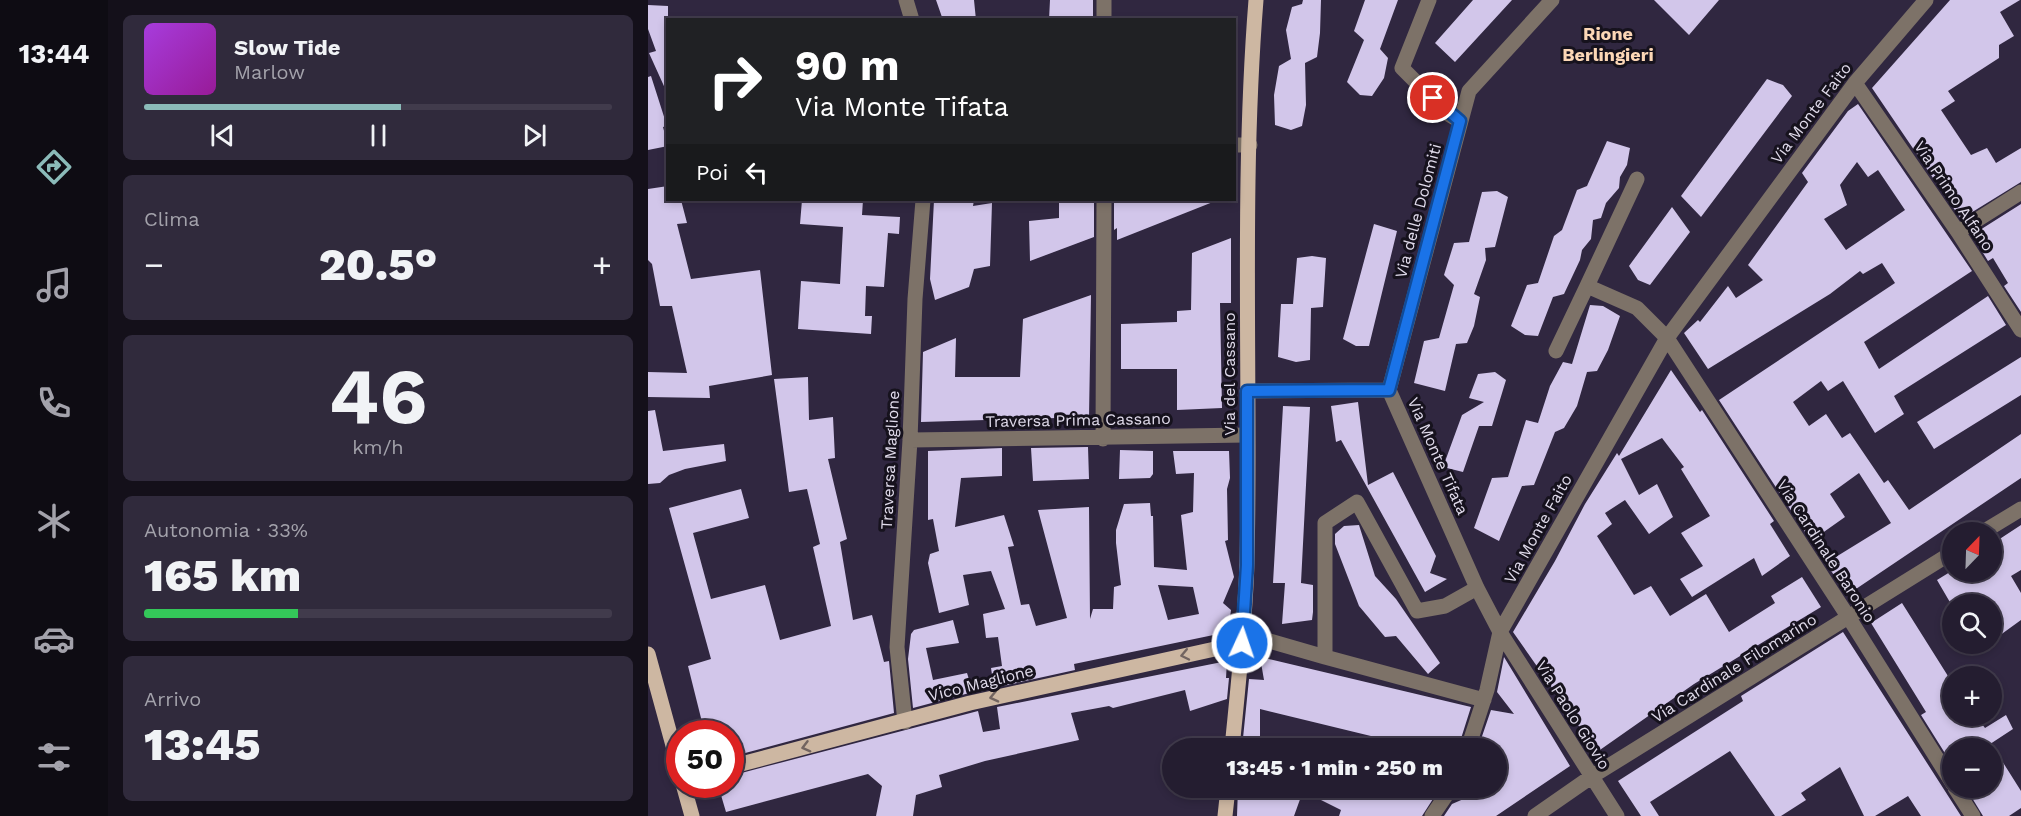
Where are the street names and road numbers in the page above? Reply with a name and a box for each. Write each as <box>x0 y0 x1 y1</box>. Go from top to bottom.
street label: Via Monte Faito <box>1767 59 1855 167</box>
street label: Via Primo Alfano <box>1910 137 1998 255</box>
street label: Via delle Dolomiti <box>1391 142 1445 280</box>
street label: Via del Cassano <box>1220 312 1239 436</box>
street label: Traversa Maglione <box>877 390 903 530</box>
street label: Via Monte Tifata <box>1404 394 1472 518</box>
street label: Traversa Prima Cassano <box>985 409 1171 431</box>
street label: Via Monte Faito <box>1500 471 1576 587</box>
street label: Via Cardinale Baronio <box>1773 476 1879 626</box>
street label: Via Cardinale Filomarino <box>1648 609 1820 727</box>
street label: Via Paolo Giovio <box>1532 657 1614 773</box>
street label: Vico Maglione <box>926 661 1036 705</box>

